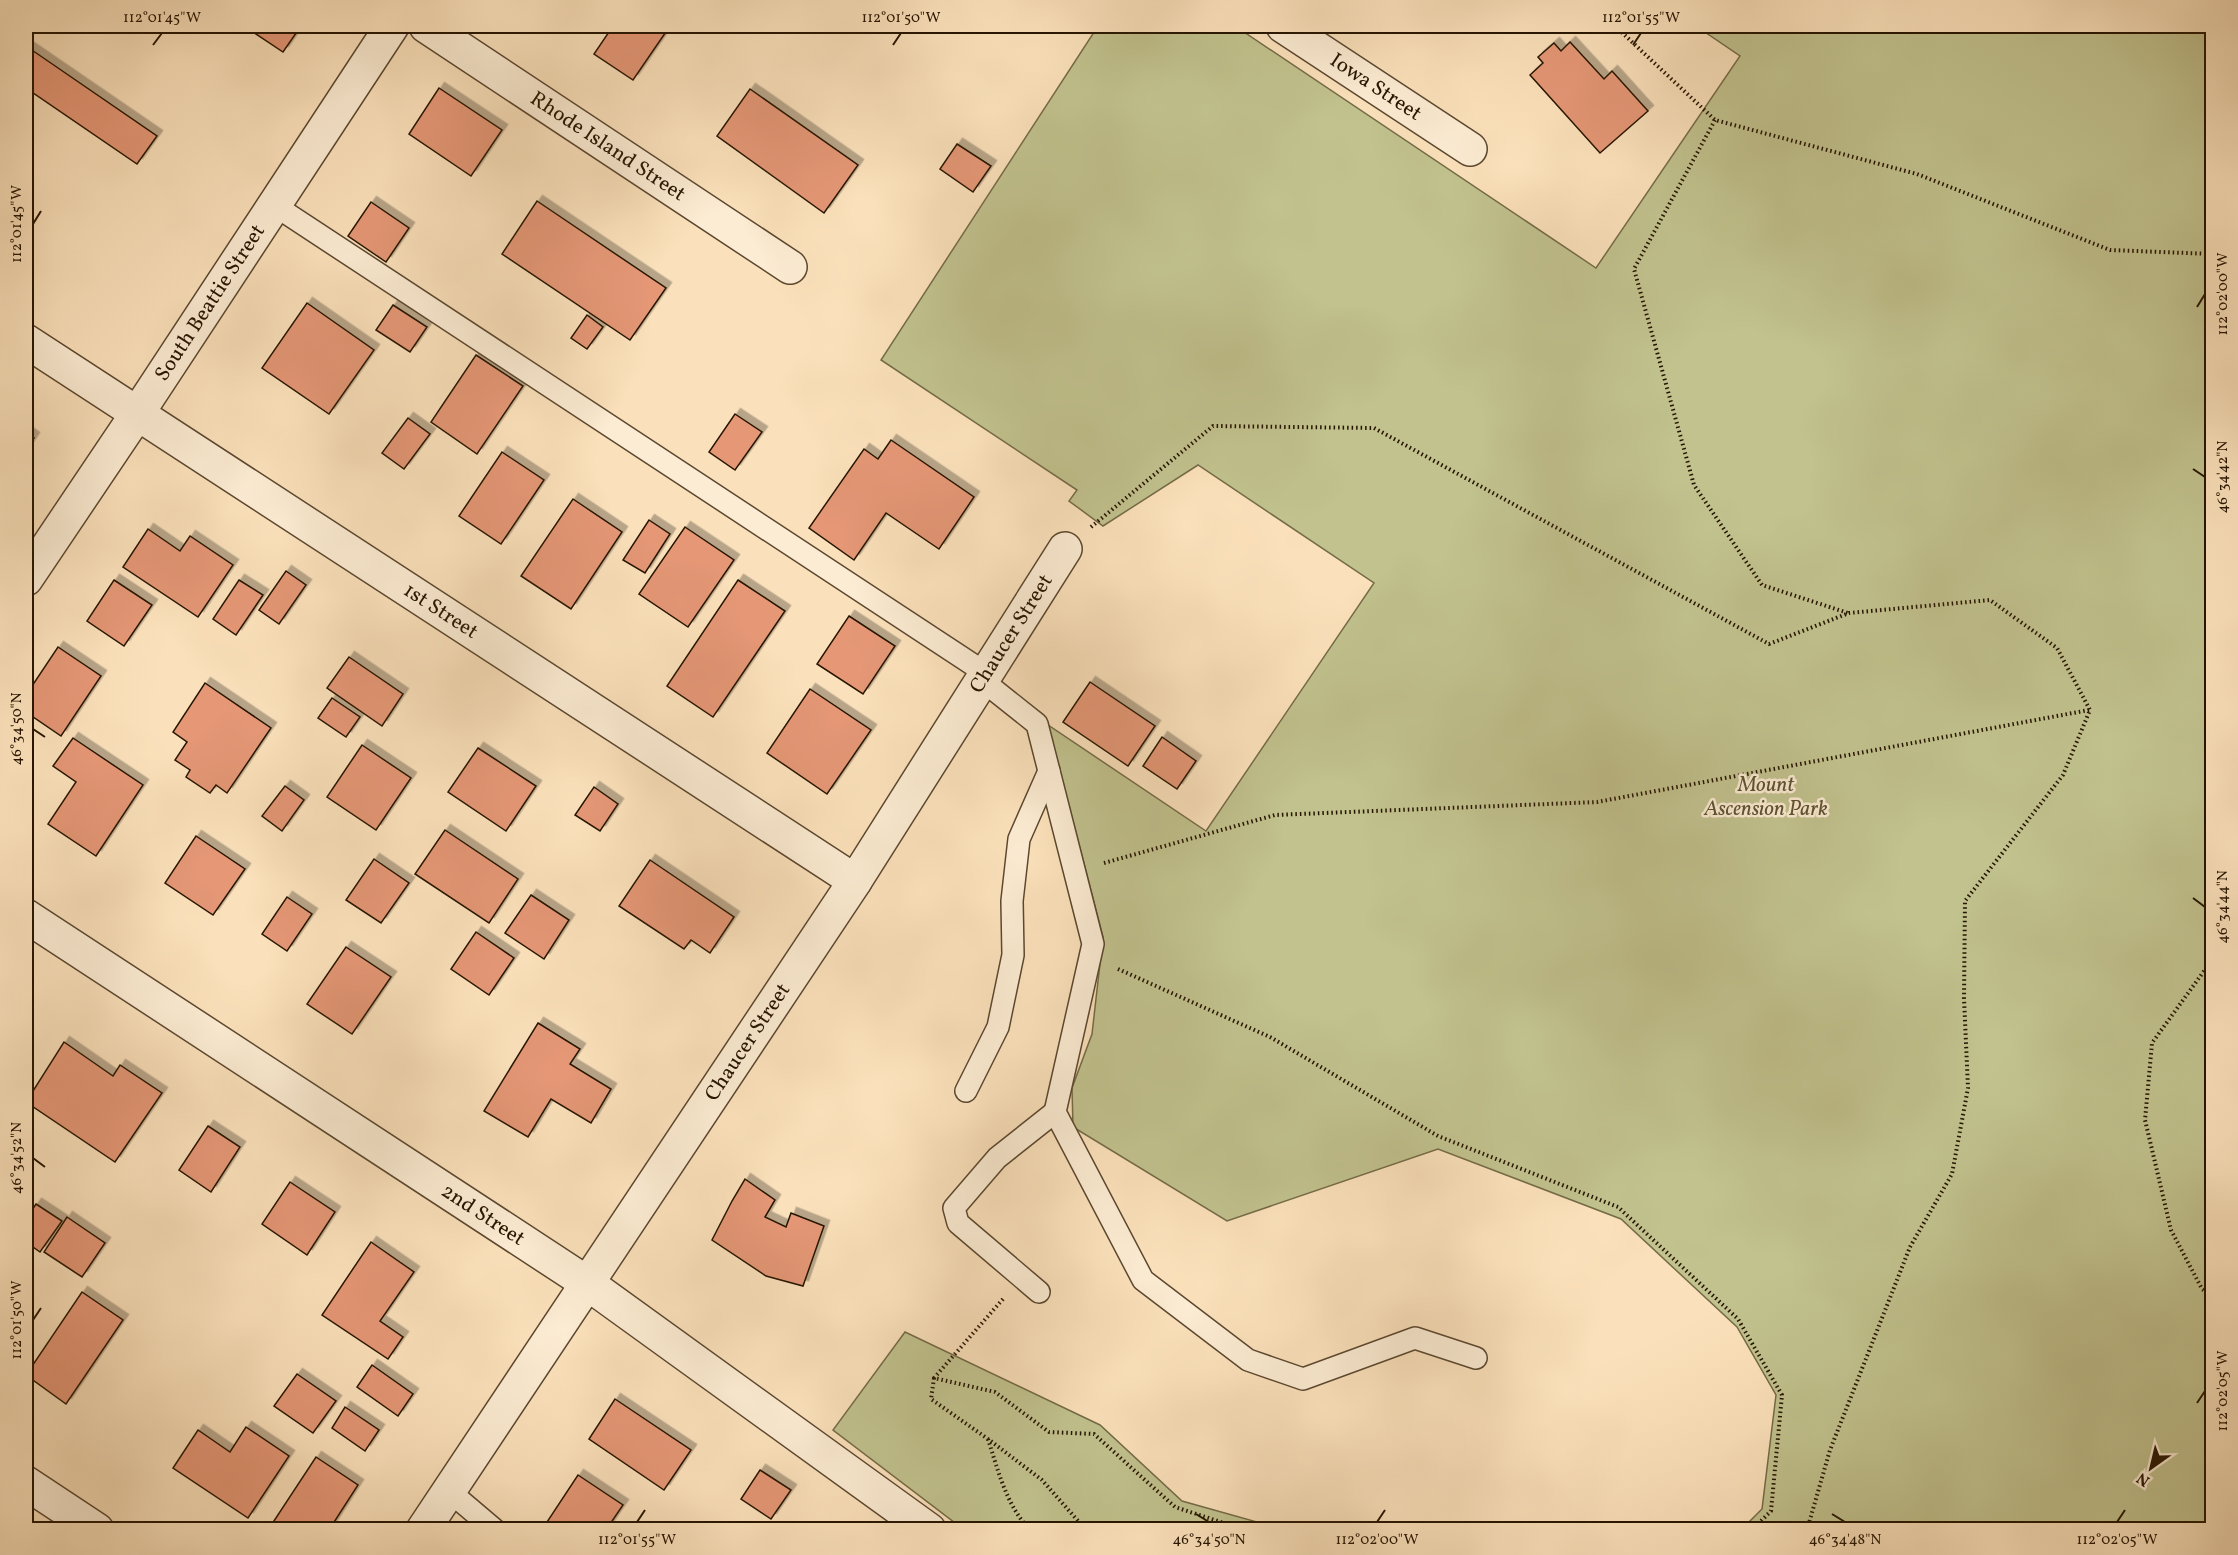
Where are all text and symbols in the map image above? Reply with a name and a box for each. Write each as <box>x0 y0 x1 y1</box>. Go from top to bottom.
text: 112°01'45"W <box>123 8 201 29</box>
text: 112°01'50"W <box>861 8 941 29</box>
text: 112°01'55"W <box>1602 8 1680 29</box>
street label: Iowa Street <box>1324 46 1427 128</box>
street label: Rhode Island Street <box>524 84 691 208</box>
text: 112°01'45"W <box>7 185 28 263</box>
street label: South Beattie Street <box>148 219 272 387</box>
text: 112°02'00"W <box>2213 252 2234 336</box>
text: 46°34'42"N <box>2213 441 2234 513</box>
street label: Chaucer Street <box>963 569 1060 699</box>
street label: 1st Street <box>398 576 484 646</box>
text: 46°34'50"N <box>7 692 28 766</box>
park label: Mount Ascension Park <box>1703 771 1828 824</box>
text: 46°34'44"N <box>2213 870 2234 944</box>
street label: Chaucer Street <box>698 978 797 1107</box>
text: 46°34'52"N <box>7 1122 28 1194</box>
street label: 2nd Street <box>435 1177 531 1253</box>
text: 112°01'50"W <box>7 1280 28 1360</box>
text: 112°02'05"W <box>2213 1350 2234 1432</box>
north arrow <box>2121 1438 2181 1498</box>
text: N <box>2132 1466 2155 1491</box>
text: 112°01'55"W <box>598 1530 676 1551</box>
text: 46°34'50"N <box>1172 1530 1246 1551</box>
text: 112°02'00"W <box>1335 1530 1419 1551</box>
text: 46°34'48"N <box>1809 1530 1881 1551</box>
text: 112°02'05"W <box>2076 1530 2158 1551</box>

